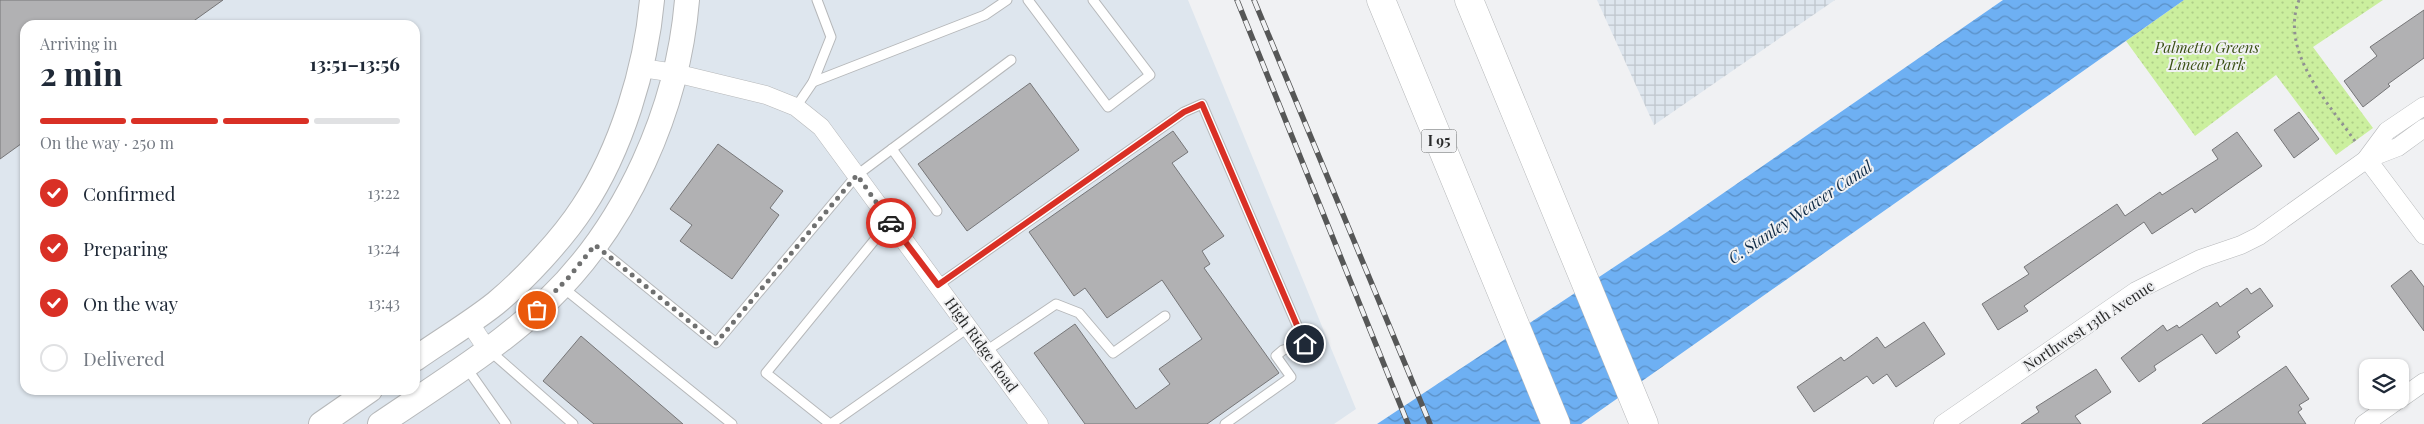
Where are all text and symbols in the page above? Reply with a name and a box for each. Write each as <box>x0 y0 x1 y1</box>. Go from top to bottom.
text: Arriving in <box>40 33 118 54</box>
park label: Palmetto Greens Linear Park <box>2154 37 2259 74</box>
text: 13:51–13:56 <box>310 50 400 76</box>
text: 2 min <box>40 51 123 94</box>
road number: I 95 <box>1422 130 1456 152</box>
text: On the way · 250 m <box>40 132 174 153</box>
water label: C. Stanley Weaver Canal <box>1723 155 1876 268</box>
icon: check <box>40 179 68 207</box>
text: Confirmed <box>83 180 176 206</box>
text: 13:22 <box>368 182 400 203</box>
courier <box>866 198 916 248</box>
icon: car <box>877 209 905 237</box>
icon: check <box>40 234 68 262</box>
text: Preparing <box>83 235 168 261</box>
text: 13:24 <box>367 237 400 258</box>
street label: Northwest 13th Avenue <box>2019 275 2158 375</box>
icon: check <box>40 289 68 317</box>
pin <box>516 289 558 331</box>
text: On the way <box>83 290 178 316</box>
text: 13:43 <box>368 292 400 313</box>
street label: High Ridge Road <box>941 293 1023 396</box>
icon: bag <box>523 296 551 324</box>
pin <box>1284 323 1326 365</box>
icon: home <box>1291 330 1319 358</box>
text: Delivered <box>83 345 165 371</box>
map controls <box>2359 359 2409 409</box>
button: layers <box>2359 359 2409 409</box>

